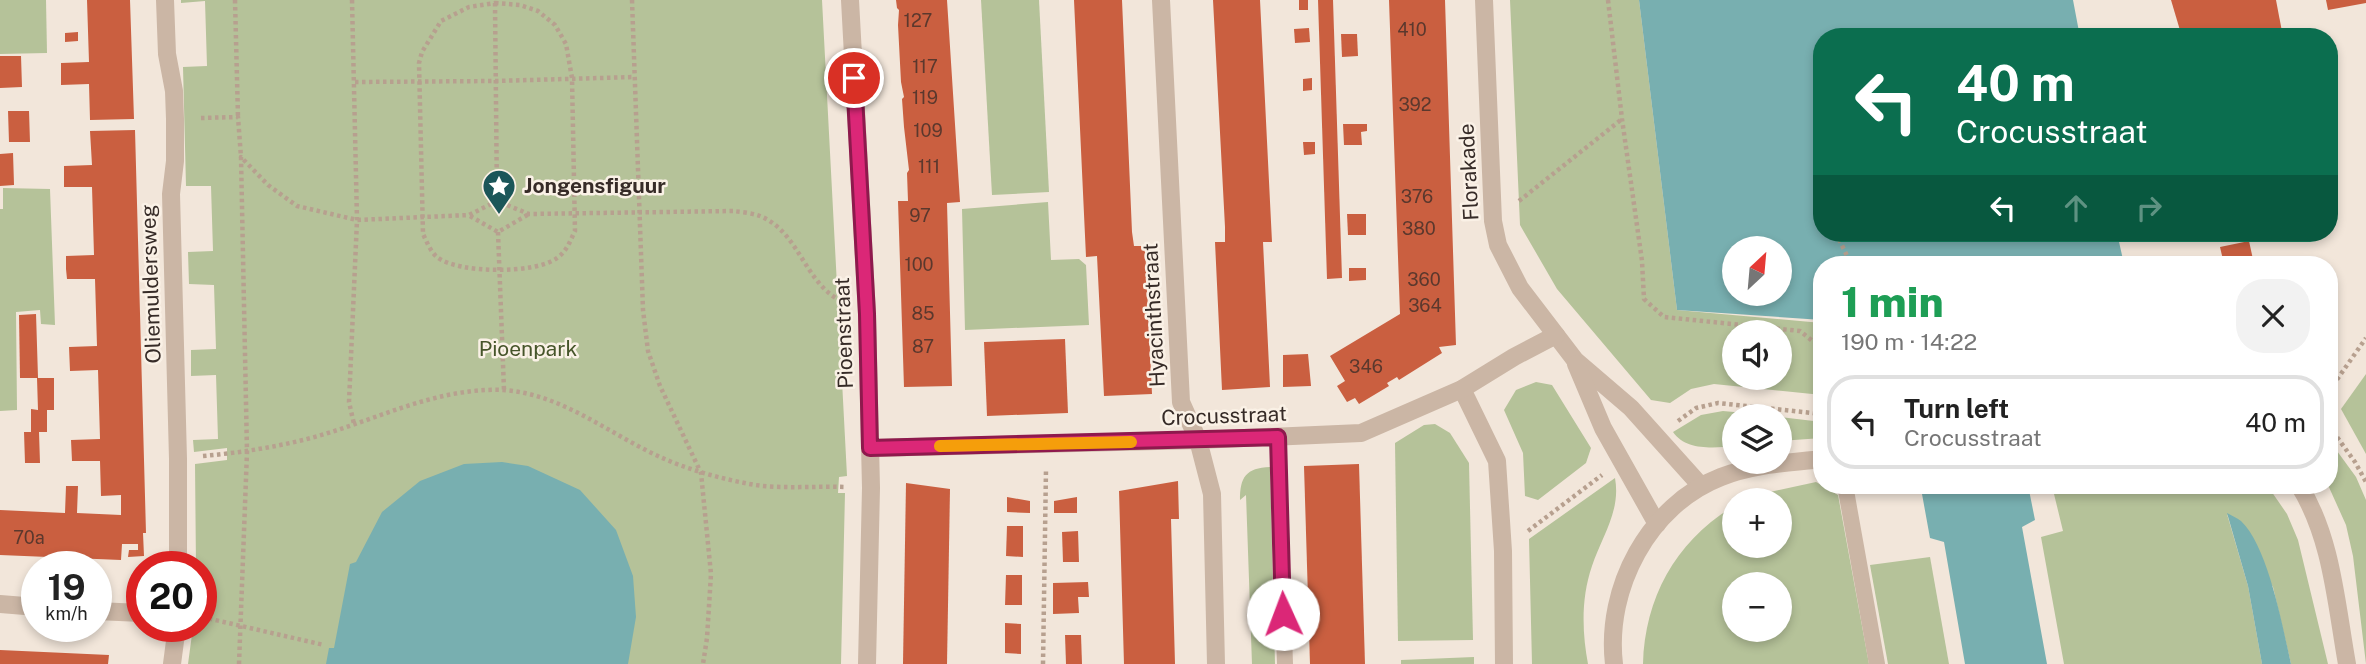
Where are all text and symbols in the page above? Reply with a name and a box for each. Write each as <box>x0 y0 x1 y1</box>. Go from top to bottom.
house number: 127 <box>904 10 932 31</box>
house number: 410 <box>1397 19 1427 40</box>
pin <box>824 48 884 108</box>
text: 40 m <box>1956 54 2075 112</box>
house number: 117 <box>912 56 938 77</box>
icon: left <box>1841 56 1932 147</box>
icon: arrive <box>835 59 873 97</box>
house number: 119 <box>912 87 938 108</box>
house number: 392 <box>1398 94 1432 115</box>
text: Crocusstraat <box>1956 113 2148 150</box>
house number: 109 <box>913 120 943 141</box>
street label: Florakade <box>1453 123 1484 221</box>
house number: 111 <box>918 156 940 177</box>
place icon: Jongensfiguur <box>480 167 518 216</box>
place label: Jongensfiguur <box>524 173 666 198</box>
house number: 376 <box>1401 186 1433 207</box>
icon: left <box>1984 189 2022 227</box>
icon: ahead <box>2057 189 2095 227</box>
icon: right <box>2130 189 2168 227</box>
street label: Oliemuldersweg <box>135 204 166 364</box>
house number: 97 <box>909 205 931 226</box>
house number: 380 <box>1402 218 1436 239</box>
north arrow <box>1722 236 1792 306</box>
map controls <box>1722 236 1792 642</box>
street label: Hyacinthstraat <box>1137 242 1170 388</box>
house number: 100 <box>904 254 934 275</box>
house number: 360 <box>1407 269 1441 290</box>
street label: Pioenstraat <box>829 277 858 389</box>
text: 1 min <box>1841 277 1944 326</box>
button: close <box>2236 279 2310 353</box>
house number: 364 <box>1408 295 1442 316</box>
house number: 85 <box>911 303 935 324</box>
button: sound <box>1722 320 1792 390</box>
text: 190 m · 14:22 <box>1841 328 1977 355</box>
park label: Pioenpark <box>479 336 577 361</box>
house number: 87 <box>912 336 934 357</box>
house number: 346 <box>1349 356 1383 377</box>
text: Turn left <box>1904 393 2009 424</box>
street label: Crocusstraat <box>1161 401 1287 430</box>
icon: left <box>1845 403 1883 441</box>
button: layers <box>1722 404 1792 474</box>
text: 40 m <box>2245 407 2306 438</box>
text: Crocusstraat <box>1904 424 2042 451</box>
button: + <box>1722 488 1792 558</box>
house number: 70a <box>13 527 45 548</box>
speed limit sign: 20 <box>126 551 217 642</box>
text: 19 <box>47 567 86 608</box>
button: − <box>1722 572 1792 642</box>
position arrow <box>1246 577 1320 651</box>
text: km/h <box>45 603 88 624</box>

